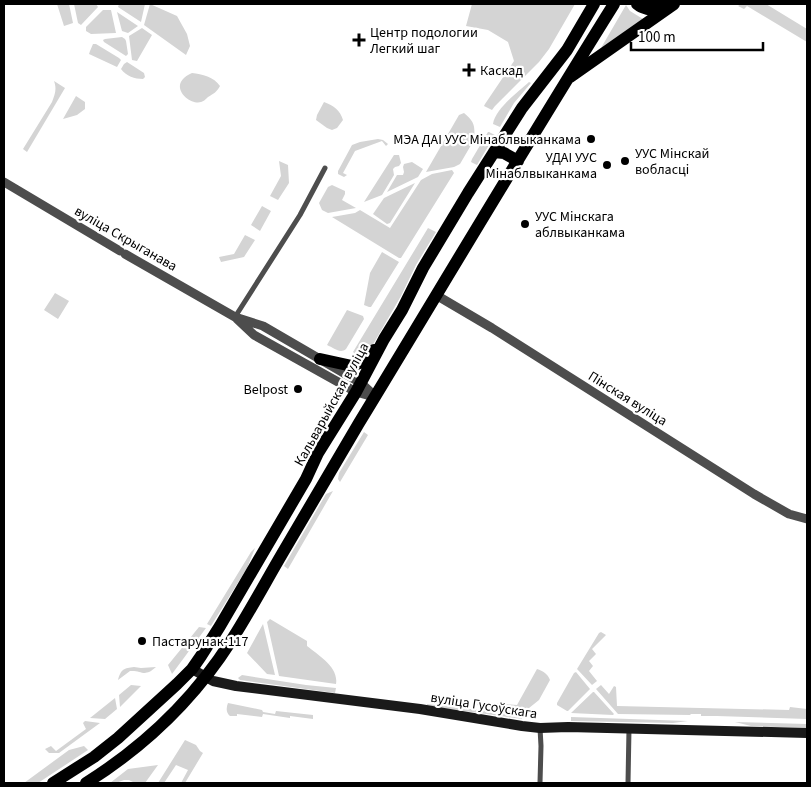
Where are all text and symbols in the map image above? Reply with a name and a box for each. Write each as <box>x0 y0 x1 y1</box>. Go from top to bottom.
scale bar <box>631 20 764 52</box>
place label: Центр подологии Легкий шаг <box>370 23 478 59</box>
text: 100 m <box>638 27 676 48</box>
marker: Центр подологии Легкий шаг <box>352 33 366 47</box>
place label: Каскад <box>480 61 523 81</box>
marker: Каскад <box>462 63 476 77</box>
place label: МЭА ДАI УУС Мінаблвыканкама <box>393 130 581 150</box>
marker: МЭА ДАI УУС Мінаблвыканкама <box>585 133 597 145</box>
place label: УУС Мінскай вобласці <box>635 144 709 180</box>
place label: УДАІ УУС Мінаблвыканкама <box>486 148 597 184</box>
marker: УУС Мінскай вобласці <box>619 155 631 167</box>
marker: УДАІ УУС Мінаблвыканкама <box>601 159 613 171</box>
street label: вуліца Скрыганава <box>70 201 181 276</box>
place label: УУС Мінскага аблвыканкама <box>535 207 625 243</box>
marker: УУС Мінскага аблвыканкама <box>519 218 531 230</box>
street label: Кальварыйская вуліца <box>290 339 374 470</box>
street label: Пінская вуліца <box>584 367 671 431</box>
place label: Belpost <box>244 380 288 400</box>
marker: Belpost <box>292 383 304 395</box>
place label: Пастарунак-117 <box>152 632 249 652</box>
marker: Пастарунак-117 <box>136 635 148 647</box>
street label: вуліца Гусоўскага <box>429 688 539 724</box>

